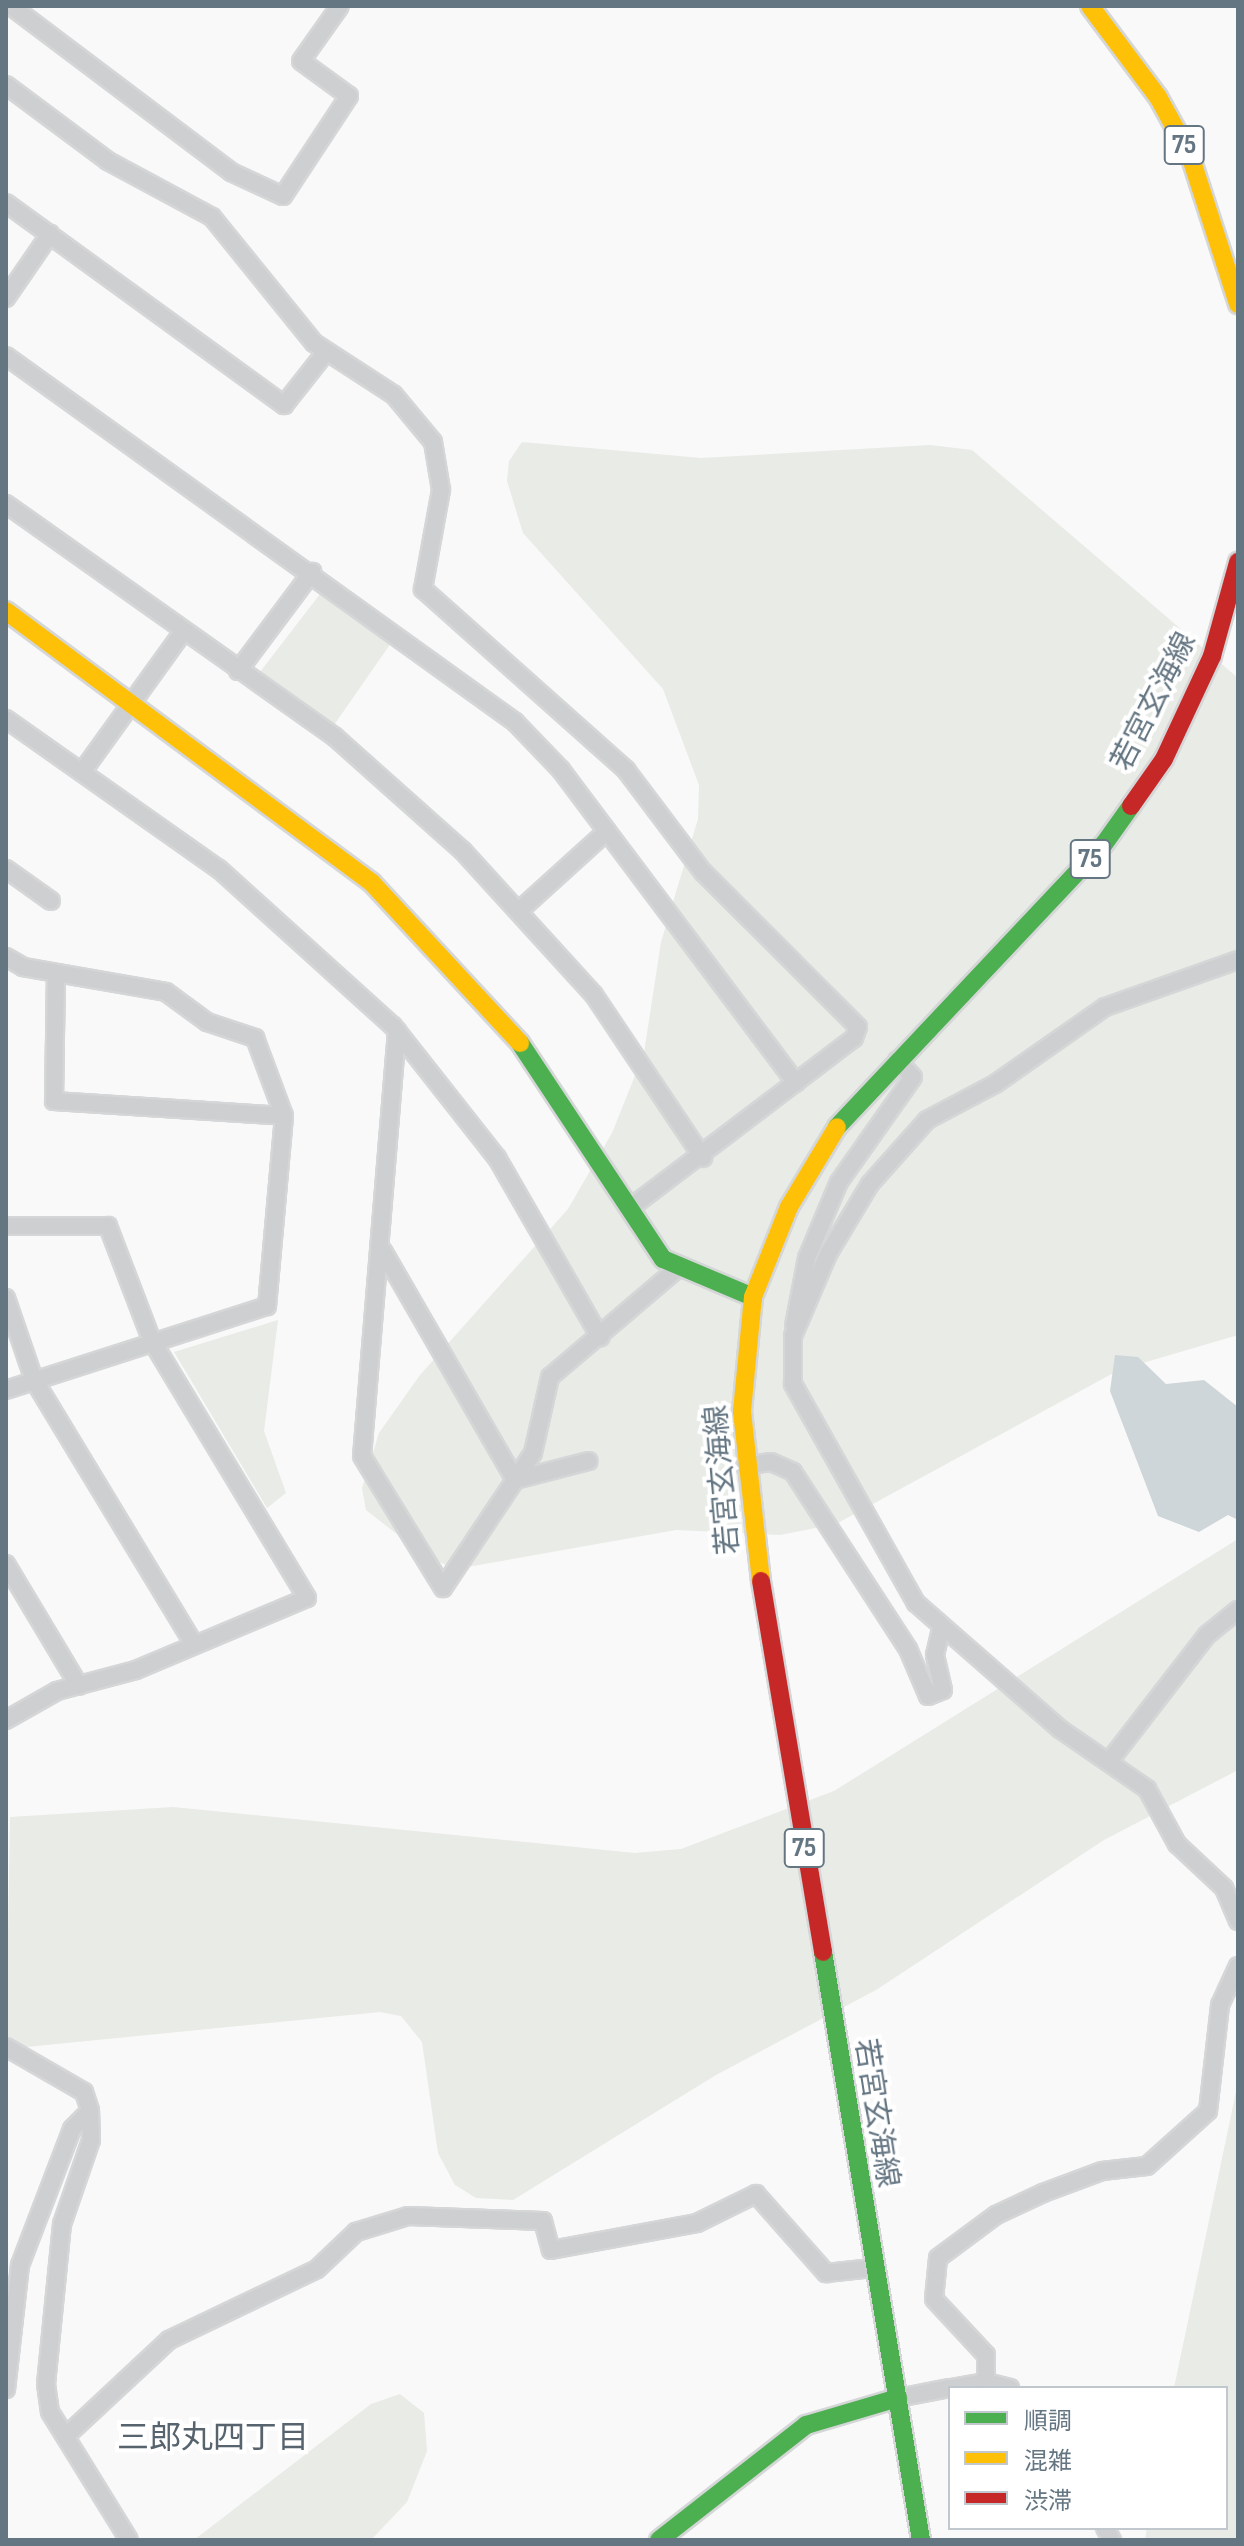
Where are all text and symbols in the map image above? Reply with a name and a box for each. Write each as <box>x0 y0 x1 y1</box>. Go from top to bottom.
road number: 75 <box>1162 121 1206 169</box>
street label: 若宮玄海線 <box>1104 627 1204 777</box>
road number: 75 <box>1068 835 1112 883</box>
street label: 若宮玄海線 <box>699 1404 747 1556</box>
road number: 75 <box>782 1824 826 1872</box>
street label: 若宮玄海線 <box>846 2036 906 2190</box>
legend <box>948 2386 1228 2530</box>
text: 順調 <box>1024 2407 1072 2436</box>
district label: 三郎丸四丁目 <box>117 2420 309 2458</box>
text: 混雑 <box>1024 2447 1072 2476</box>
text: 渋滞 <box>1024 2487 1072 2516</box>

